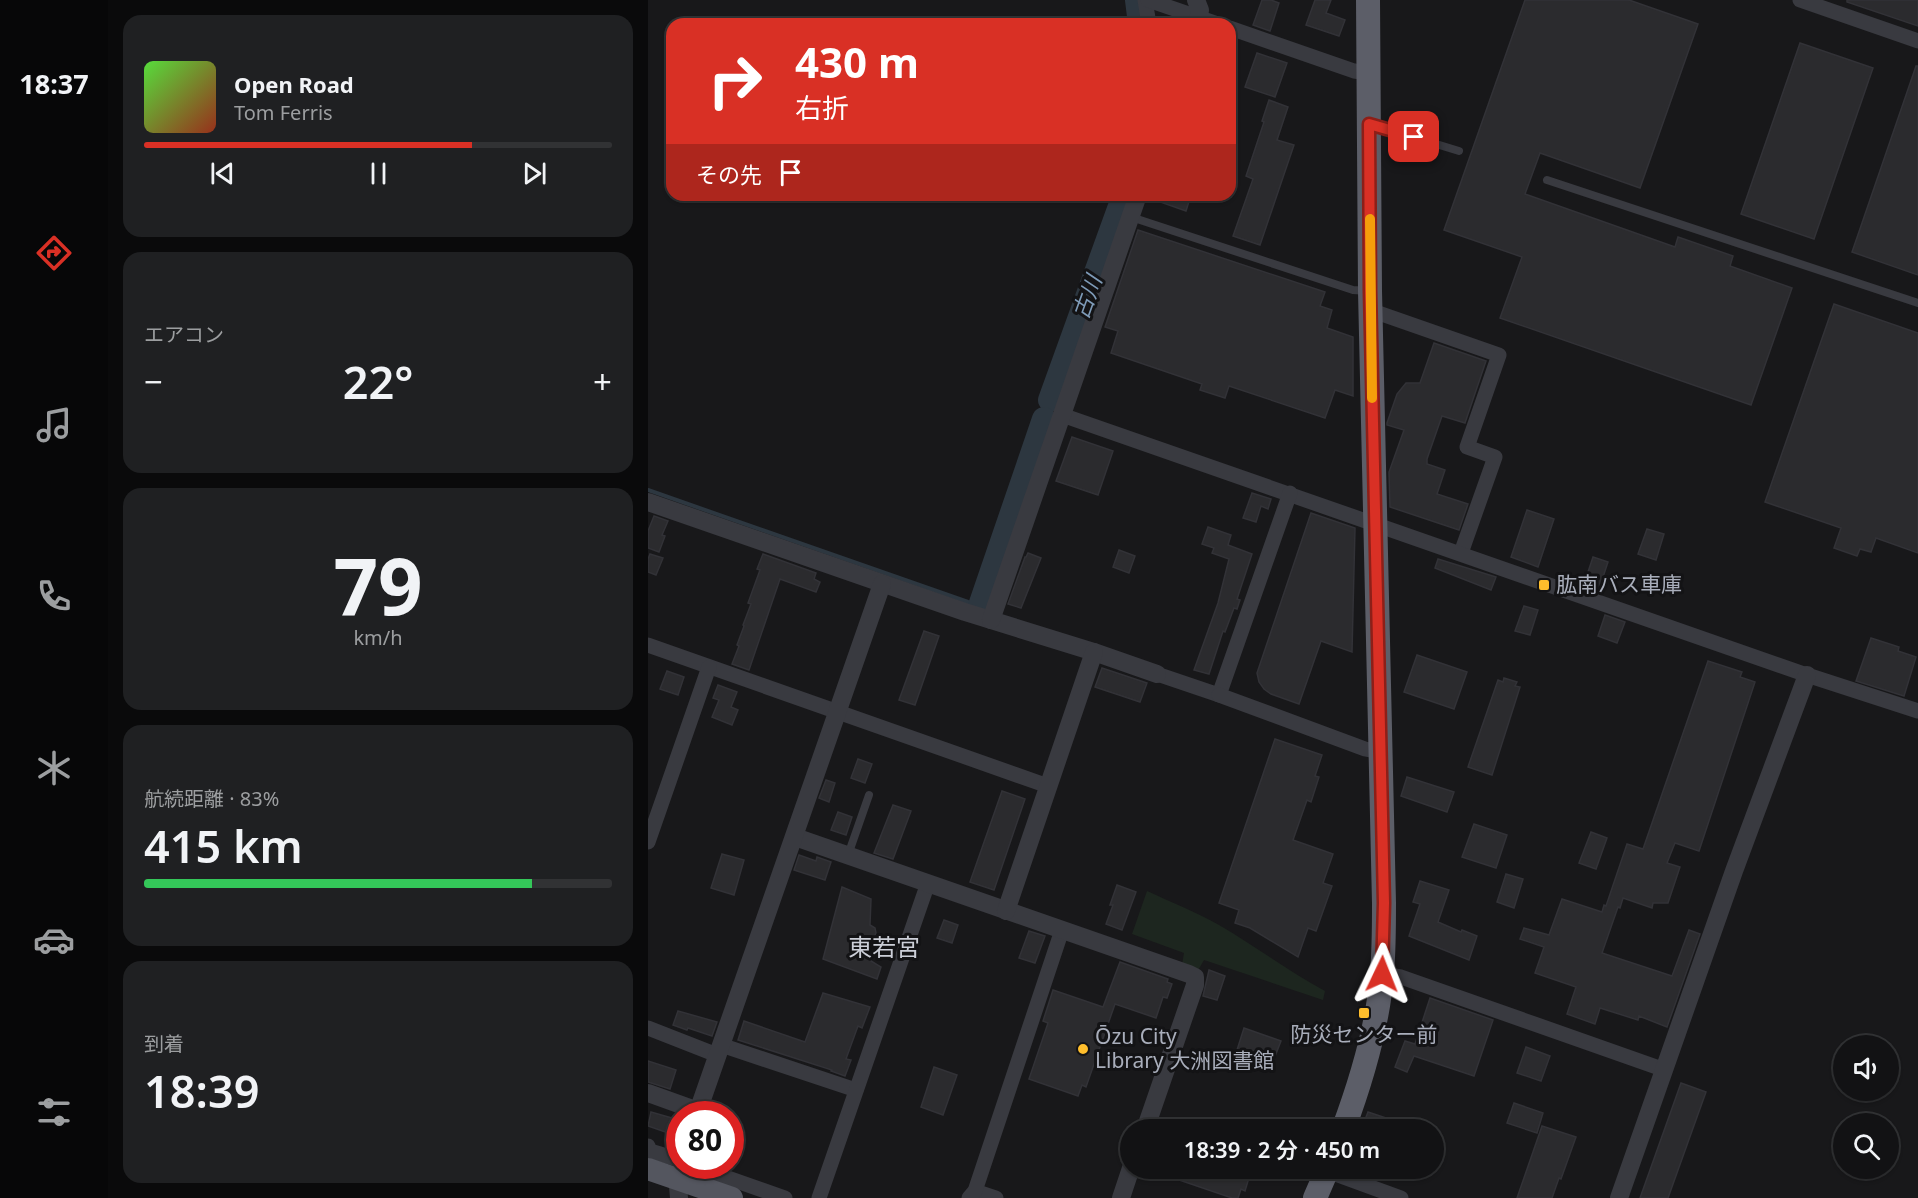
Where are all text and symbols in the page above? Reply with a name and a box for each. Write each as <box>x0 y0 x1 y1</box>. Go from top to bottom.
text: 430 m <box>795 33 919 90</box>
icon: right <box>696 42 774 120</box>
text: 18:37 <box>19 65 89 102</box>
text: Open Road <box>234 69 354 99</box>
text: 右折 <box>795 89 849 126</box>
text: Tom Ferris <box>234 99 333 126</box>
pin <box>1388 111 1439 162</box>
icon: arrive <box>1397 120 1430 153</box>
icon: arrive <box>774 156 807 189</box>
icon: previous <box>206 157 239 190</box>
icon: pause <box>362 157 395 190</box>
icon: next <box>518 157 551 190</box>
text: その先 <box>696 159 762 189</box>
icon: directions <box>33 232 75 274</box>
water label: 古川 <box>1064 269 1108 322</box>
text: エアコン <box>144 321 224 348</box>
text: 22° <box>343 351 413 412</box>
text: − <box>144 359 163 404</box>
text: + <box>593 359 612 404</box>
icon: music <box>33 404 75 446</box>
text: 79 <box>333 532 423 638</box>
place label: 肱南バス車庫 <box>1556 570 1682 598</box>
icon: phone <box>33 575 75 617</box>
marker: 肱南バス車庫 <box>1537 578 1551 592</box>
text: km/h <box>353 624 403 651</box>
icon: climate <box>33 747 75 789</box>
text: 航続距離 · 83% <box>144 785 279 812</box>
text: 415 km <box>144 815 303 876</box>
icon: car <box>33 919 75 961</box>
district label: 東若宮 <box>848 930 920 963</box>
position arrow <box>1350 942 1414 1006</box>
marker: 防災センター前 <box>1357 1006 1371 1020</box>
place label: 防災センター前 <box>1291 1020 1438 1048</box>
place label: Ōzu City Library 大洲図書館 <box>1095 1022 1274 1074</box>
text: 到着 <box>144 1030 184 1057</box>
map controls <box>1833 1035 1899 1179</box>
button: sound <box>1833 1035 1899 1101</box>
marker: Ōzu City Library 大洲図書館 <box>1076 1042 1090 1056</box>
text: 18:39 <box>144 1060 259 1121</box>
icon: filters <box>33 1091 75 1133</box>
speed limit sign: 80 <box>666 1101 744 1179</box>
button: search <box>1833 1113 1899 1179</box>
text: 18:39 · 2 分 · 450 m <box>1184 1134 1380 1164</box>

